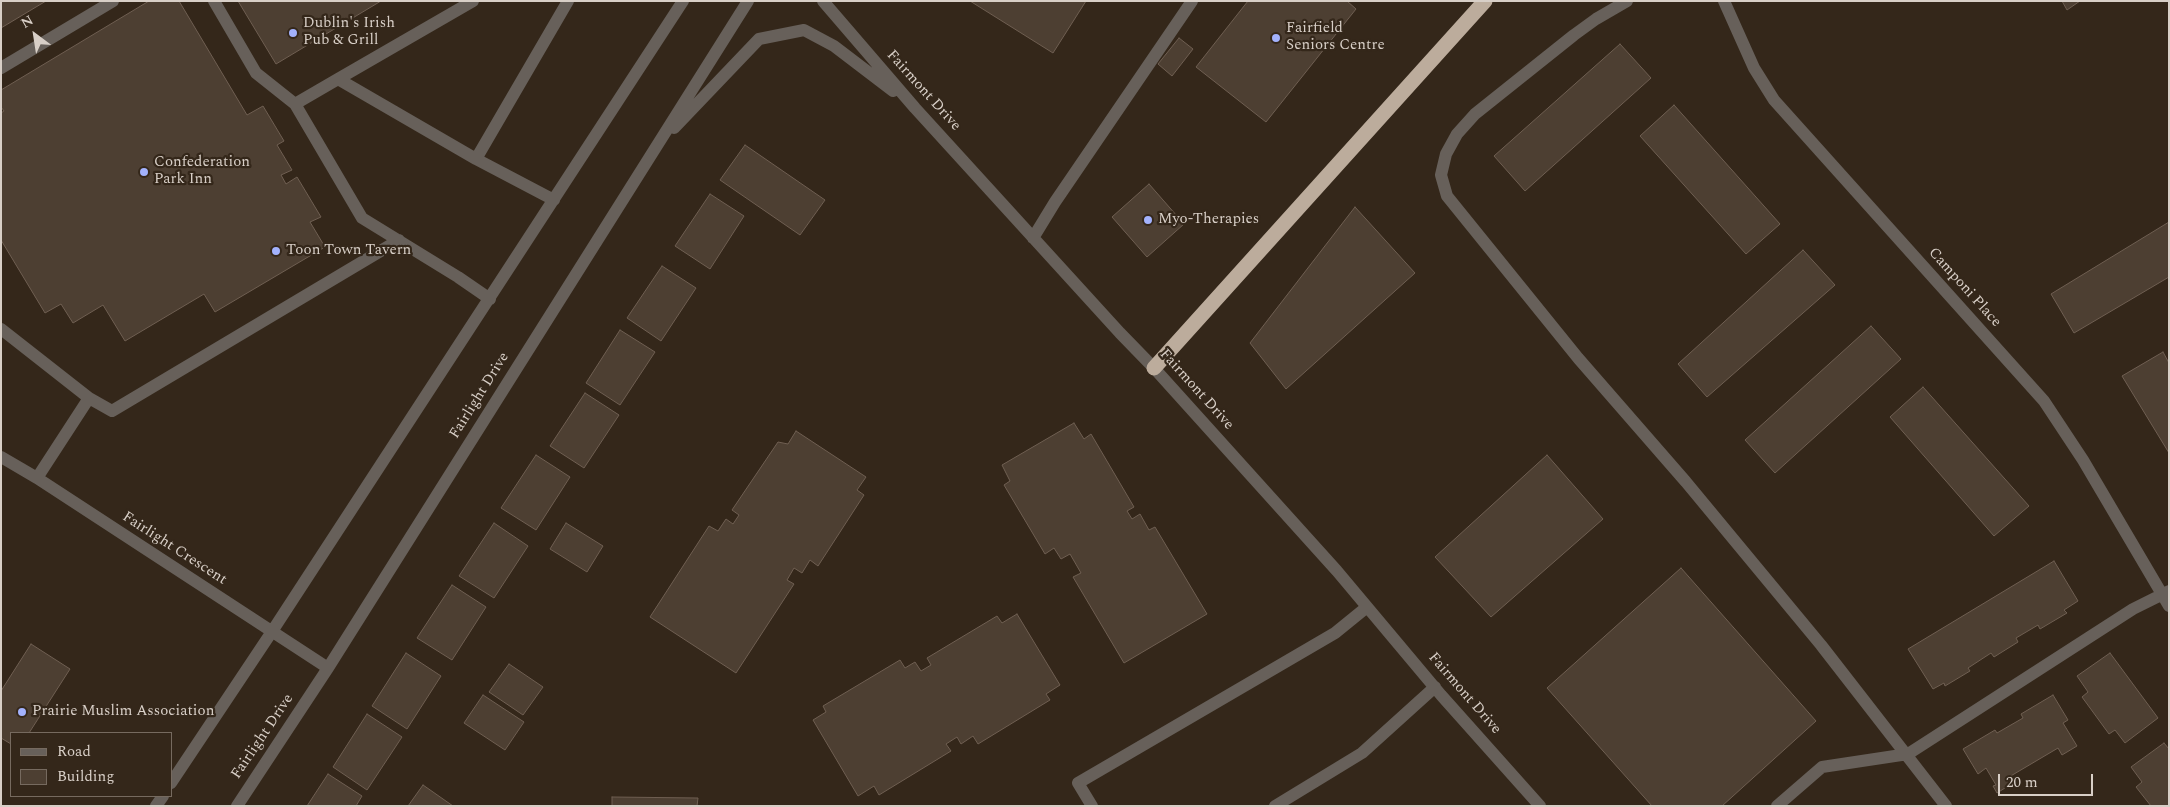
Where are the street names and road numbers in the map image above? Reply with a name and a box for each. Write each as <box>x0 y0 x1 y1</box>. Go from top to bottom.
street label: Fairmont Drive <box>882 47 964 135</box>
street label: Camponi Place <box>1924 245 2004 331</box>
street label: Fairmont Drive <box>1155 346 1237 434</box>
street label: Fairlight Drive <box>446 349 514 443</box>
street label: Fairlight Crescent <box>118 509 230 589</box>
street label: Fairmont Drive <box>1424 649 1504 739</box>
street label: Fairlight Drive <box>228 691 298 783</box>

